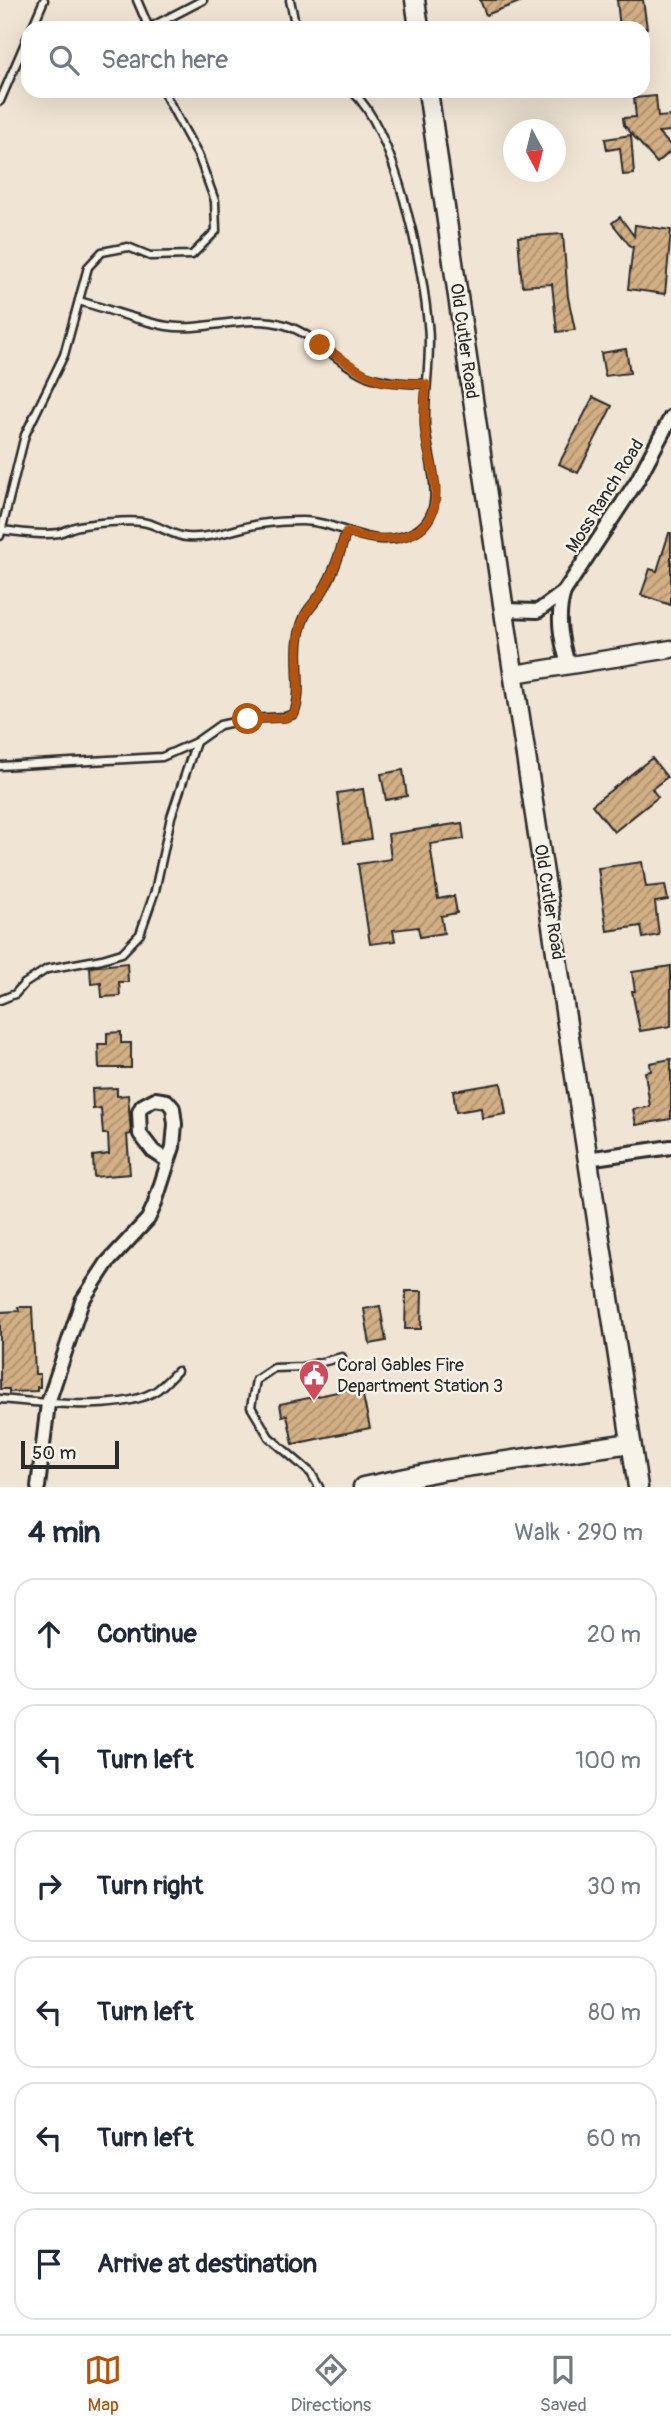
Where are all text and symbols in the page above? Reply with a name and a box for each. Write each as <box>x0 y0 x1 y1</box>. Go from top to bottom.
search box <box>21 21 650 98</box>
icon: search <box>45 41 83 79</box>
text: Search here <box>101 44 228 76</box>
north arrow <box>503 119 566 182</box>
street label: Old Cutler Road <box>444 282 484 400</box>
route end <box>304 329 335 360</box>
street label: Moss Ranch Road <box>561 435 649 557</box>
route start <box>232 703 263 734</box>
street label: Old Cutler Road <box>529 843 569 961</box>
place label: Coral Gables Fire Department Station 3 <box>337 1354 503 1398</box>
public building icon: Coral Gables Fire Department Station 3 <box>297 1358 331 1402</box>
scale bar <box>21 1438 119 1470</box>
text: 50 m <box>32 1441 76 1465</box>
text: 4 min <box>28 1514 101 1551</box>
text: Walk · 290 m <box>514 1518 643 1547</box>
icon: ahead <box>30 1615 68 1653</box>
text: Continue <box>97 1618 197 1650</box>
text: 20 m <box>587 1620 641 1649</box>
icon: left <box>30 1741 68 1779</box>
text: Turn left <box>97 1744 193 1776</box>
text: 100 m <box>575 1746 641 1775</box>
icon: right <box>30 1867 68 1905</box>
text: Turn right <box>97 1870 203 1902</box>
text: 30 m <box>587 1872 641 1901</box>
icon: left <box>30 1993 68 2031</box>
text: Turn left <box>97 1996 193 2028</box>
text: 80 m <box>588 1998 641 2027</box>
icon: left <box>30 2119 68 2157</box>
text: Turn left <box>97 2122 193 2154</box>
text: 60 m <box>586 2124 641 2153</box>
icon: arrive <box>30 2245 68 2283</box>
text: Arrive at destination <box>97 2248 317 2280</box>
tab: Map <box>84 2351 122 2417</box>
tab: Directions <box>291 2351 371 2417</box>
tab: Saved <box>540 2351 587 2417</box>

